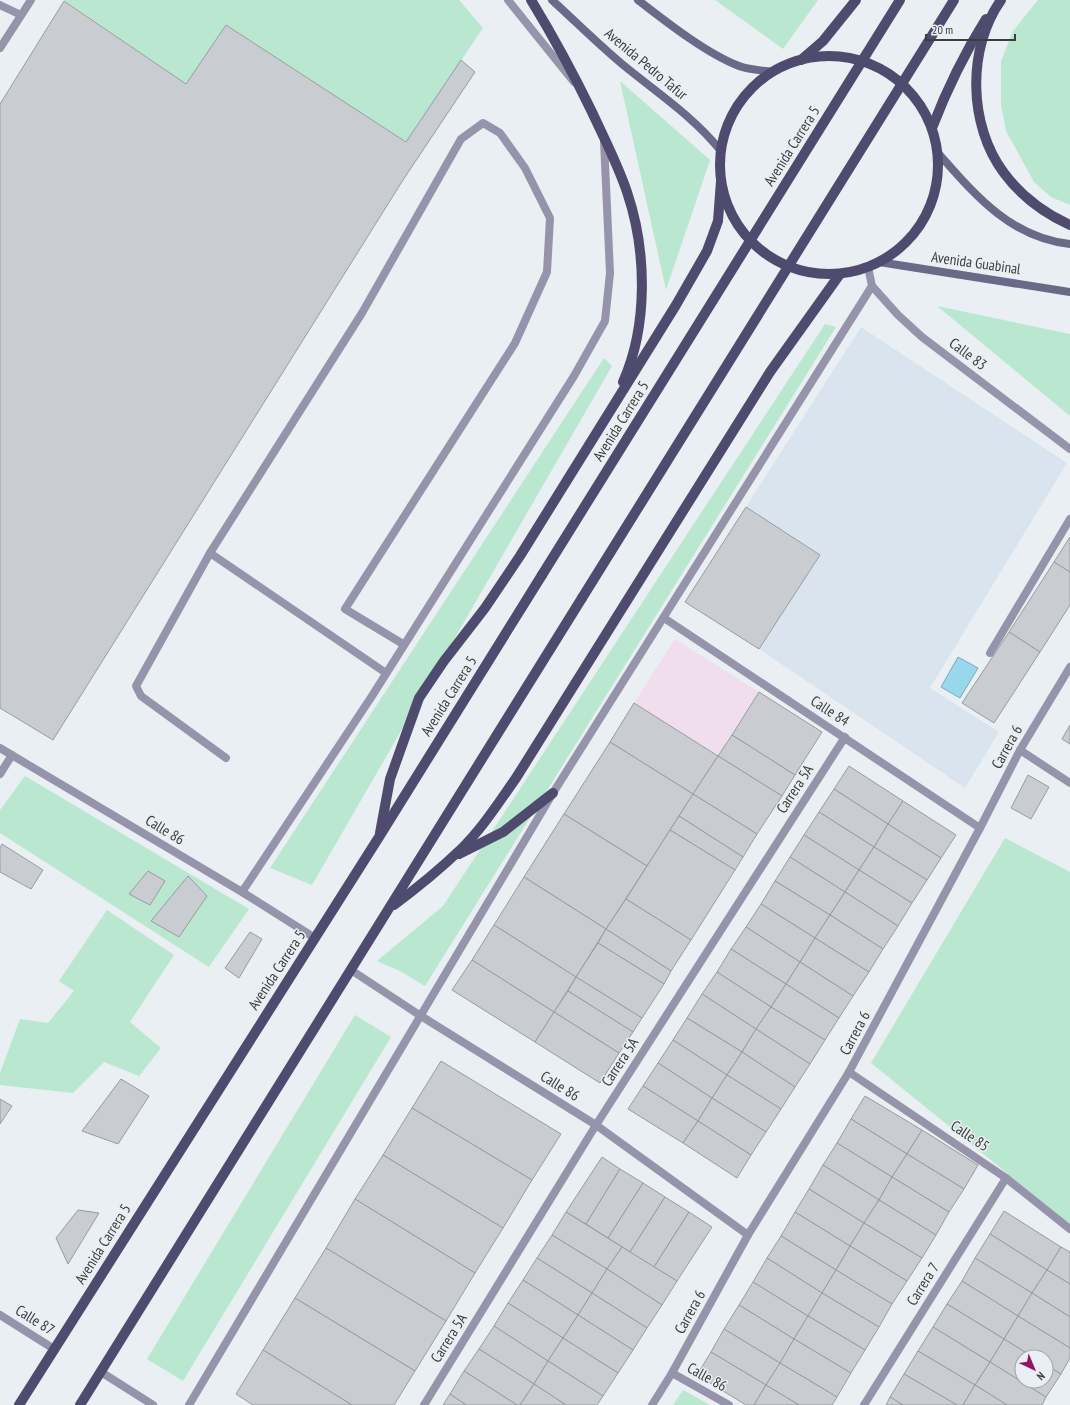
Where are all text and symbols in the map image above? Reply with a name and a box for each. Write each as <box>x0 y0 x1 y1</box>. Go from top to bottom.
scale bar <box>926 16 1015 42</box>
text: 20 m <box>932 22 953 37</box>
street label: Avenida Pedro Tafur <box>601 23 692 104</box>
street label: Avenida Carrera 5 <box>759 102 824 189</box>
street label: Avenida Guabinal <box>930 247 1022 278</box>
street label: Calle 83 <box>946 333 991 374</box>
street label: Avenida Carrera 5 <box>588 377 653 464</box>
street label: Avenida Carrera 5 <box>416 652 481 739</box>
street label: Calle 84 <box>807 691 853 730</box>
street label: Carrera 6 <box>987 721 1026 772</box>
street label: Carrera 5A <box>772 760 818 817</box>
street label: Calle 86 <box>142 810 189 849</box>
street label: Avenida Carrera 5 <box>244 926 309 1013</box>
street label: Carrera 6 <box>835 1007 874 1058</box>
street label: Carrera 5A <box>597 1033 643 1090</box>
street label: Calle 86 <box>537 1066 584 1105</box>
street label: Calle 85 <box>947 1116 993 1155</box>
street label: Avenida Carrera 5 <box>70 1200 135 1287</box>
street label: Carrera 7 <box>902 1259 943 1309</box>
street label: Carrera 6 <box>670 1286 709 1337</box>
street label: Calle 87 <box>12 1300 58 1339</box>
street label: Carrera 5A <box>426 1309 471 1366</box>
north arrow <box>1014 1349 1054 1389</box>
street label: Calle 86 <box>684 1358 731 1395</box>
text: N <box>1034 1369 1048 1383</box>

